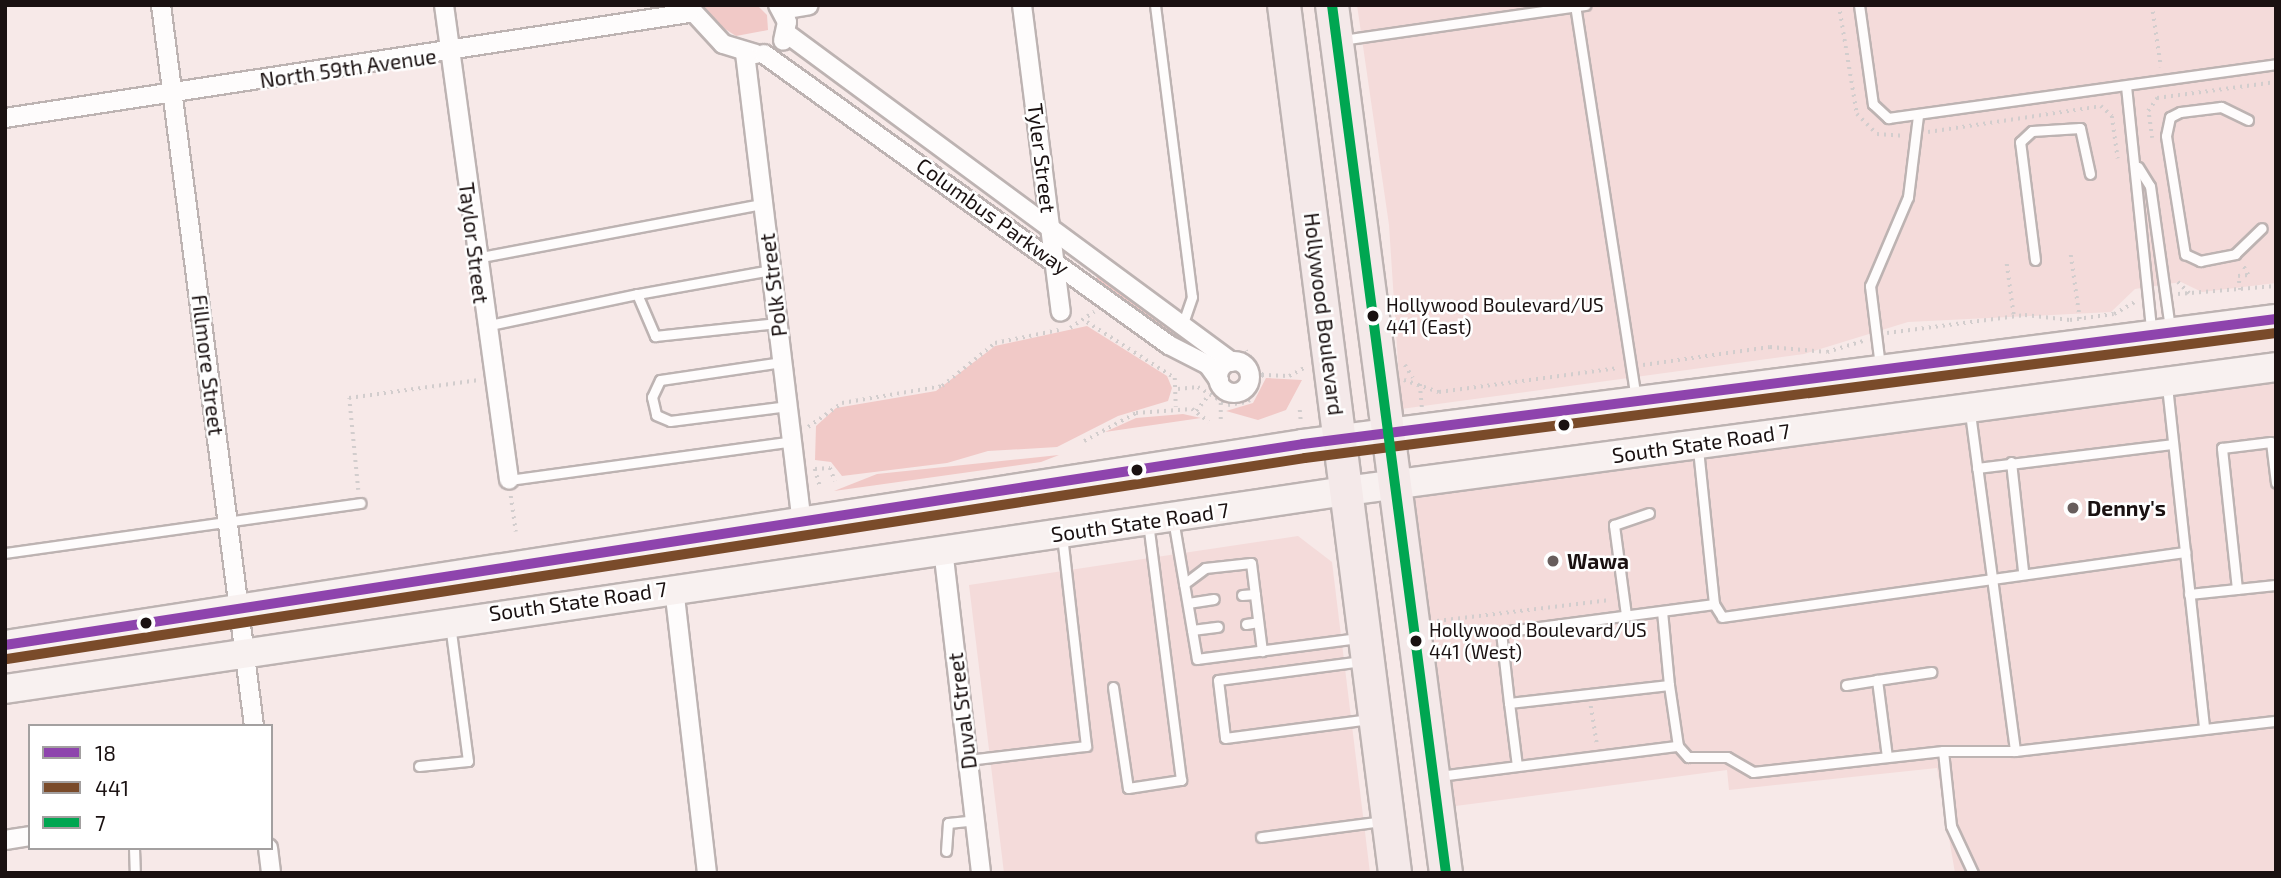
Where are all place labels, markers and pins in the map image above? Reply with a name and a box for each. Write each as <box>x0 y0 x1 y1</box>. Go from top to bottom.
place label: Hollywood Boulevard/US 441 (East) <box>1386 294 1604 338</box>
marker: Hollywood Boulevard/US 441 (East) <box>1366 309 1380 323</box>
unlabelled marker <box>1557 418 1571 432</box>
unlabelled marker <box>1130 463 1144 477</box>
place label: Denny's <box>2087 495 2166 521</box>
marker: Denny's <box>2065 500 2081 516</box>
place label: Wawa <box>1567 548 1629 574</box>
marker: Wawa <box>1545 553 1561 569</box>
unlabelled marker <box>139 616 153 630</box>
place label: Hollywood Boulevard/US 441 (West) <box>1429 619 1647 663</box>
marker: Hollywood Boulevard/US 441 (West) <box>1409 634 1423 648</box>

